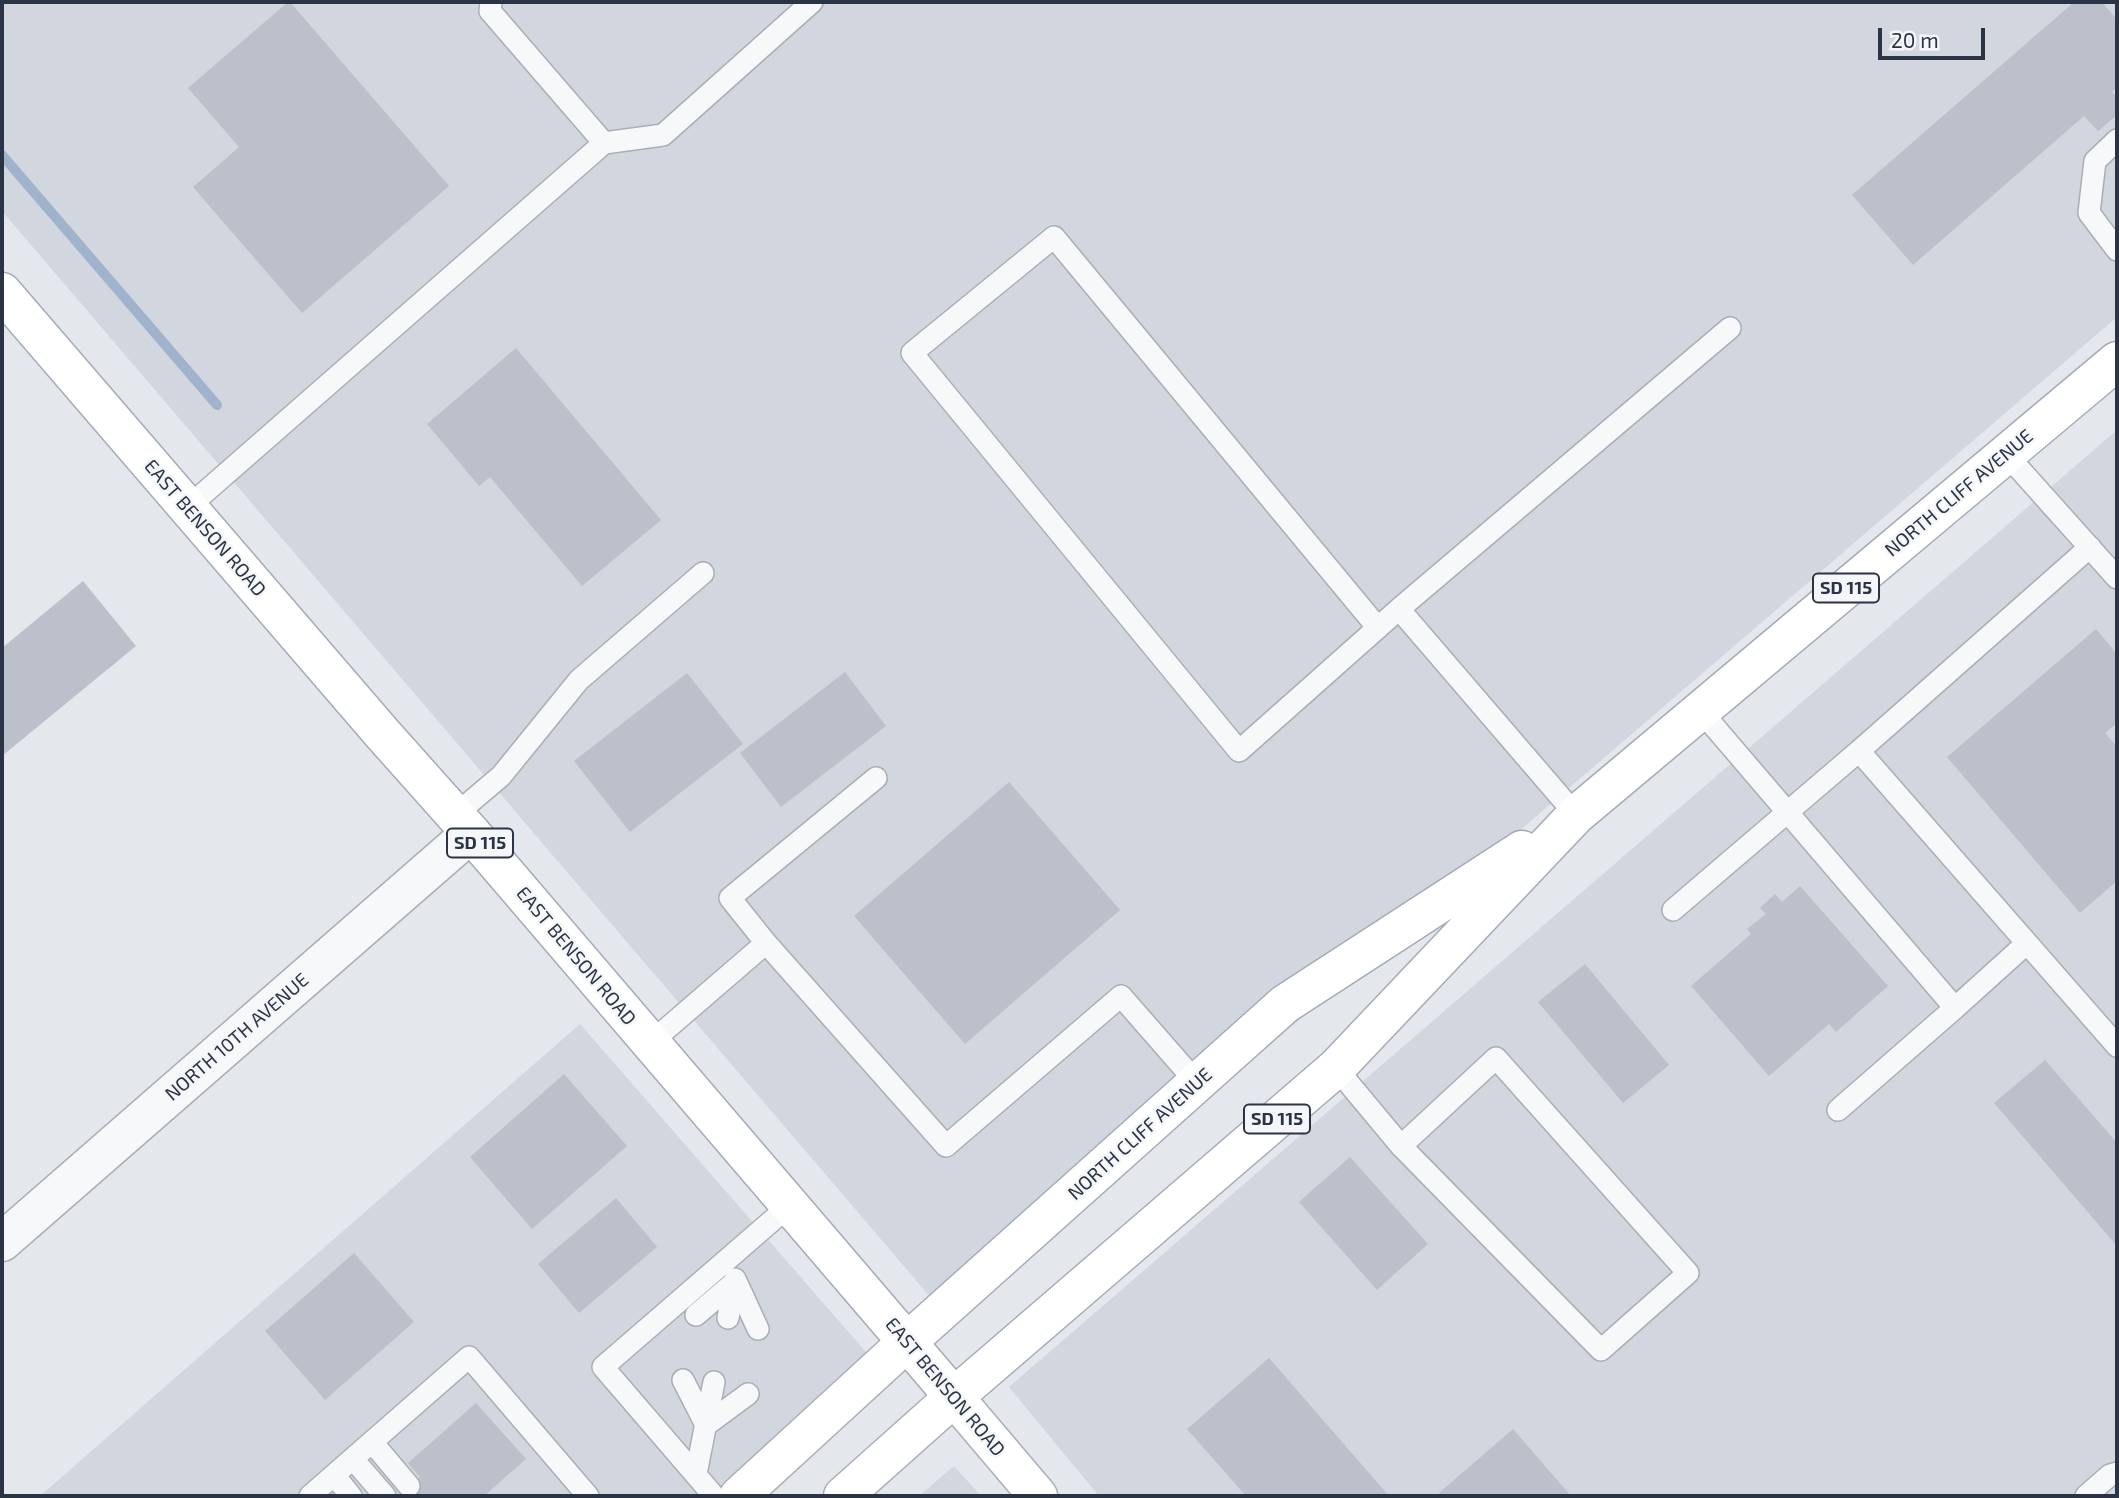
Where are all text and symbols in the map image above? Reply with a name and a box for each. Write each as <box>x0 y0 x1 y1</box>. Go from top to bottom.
scale bar <box>1881 14 1988 58</box>
text: 20 m <box>1891 27 1939 52</box>
street label: NORTH CLIFF AVENUE <box>1880 425 2038 561</box>
street label: EAST BENSON ROAD <box>139 455 271 601</box>
road number: SD 115 <box>1813 574 1879 602</box>
road number: SD 115 <box>447 828 513 858</box>
street label: EAST BENSON ROAD <box>511 882 641 1030</box>
street label: NORTH 10TH AVENUE <box>161 968 313 1106</box>
street label: NORTH CLIFF AVENUE <box>1063 1063 1217 1205</box>
road number: SD 115 <box>1244 1104 1310 1134</box>
street label: EAST BENSON ROAD <box>880 1313 1010 1461</box>

